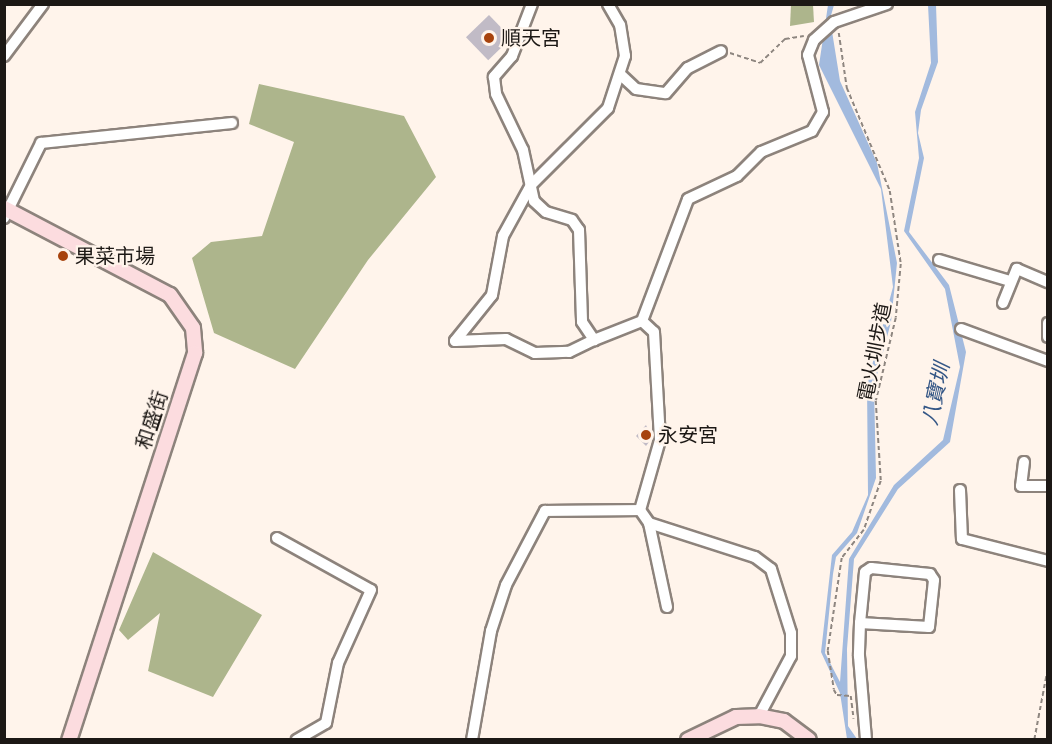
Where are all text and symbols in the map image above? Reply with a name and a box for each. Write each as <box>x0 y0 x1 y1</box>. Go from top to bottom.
place label: 順天宮 <box>501 26 561 50</box>
marker: 順天宮 <box>482 31 496 45</box>
place label: 果菜市場 <box>75 244 155 268</box>
marker: 果菜市場 <box>56 249 70 263</box>
street label: 電火圳步道 <box>854 301 896 403</box>
water label: 八寶圳 <box>917 361 955 427</box>
street label: 和盛街 <box>131 388 173 452</box>
place label: 永安宮 <box>658 423 718 447</box>
marker: 永安宮 <box>639 428 653 442</box>

